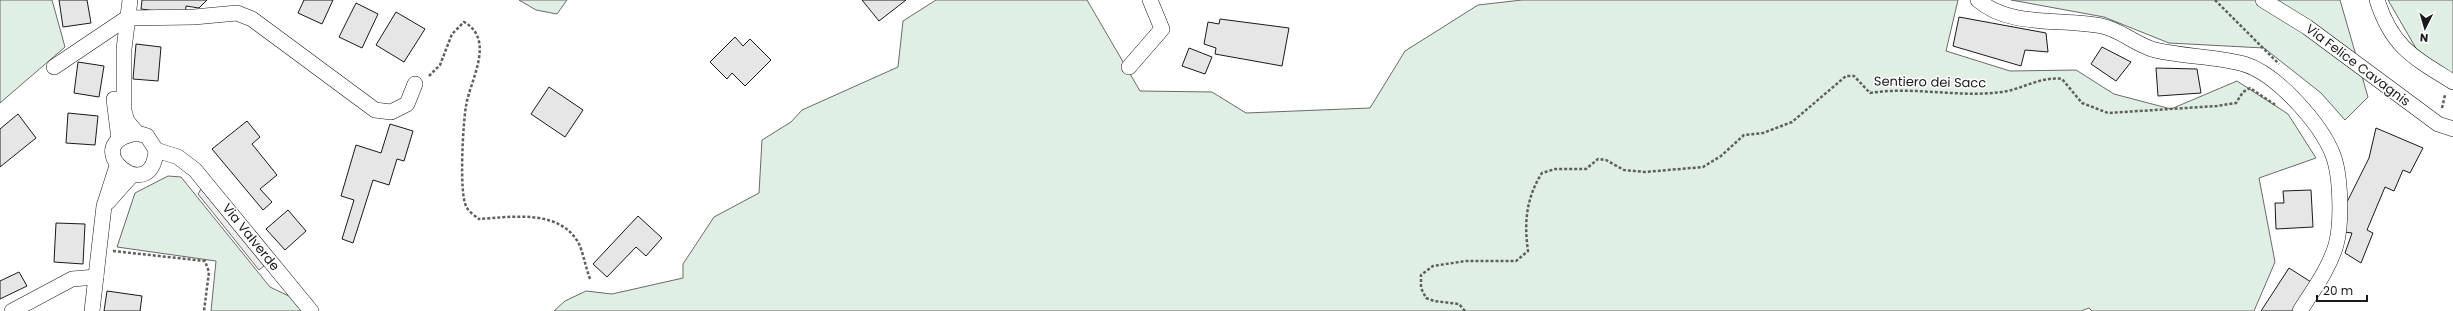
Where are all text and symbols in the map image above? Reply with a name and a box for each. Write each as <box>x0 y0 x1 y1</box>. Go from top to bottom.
north arrow <box>2405 8 2445 48</box>
street label: Via Felice Cavagnis <box>2302 19 2414 111</box>
text: N <box>2419 30 2429 46</box>
street label: Sentiero dei Sacc <box>1874 72 1986 92</box>
street label: Via Valverde <box>218 199 284 275</box>
scale bar <box>2317 277 2367 303</box>
text: 20 m <box>2323 282 2353 299</box>

